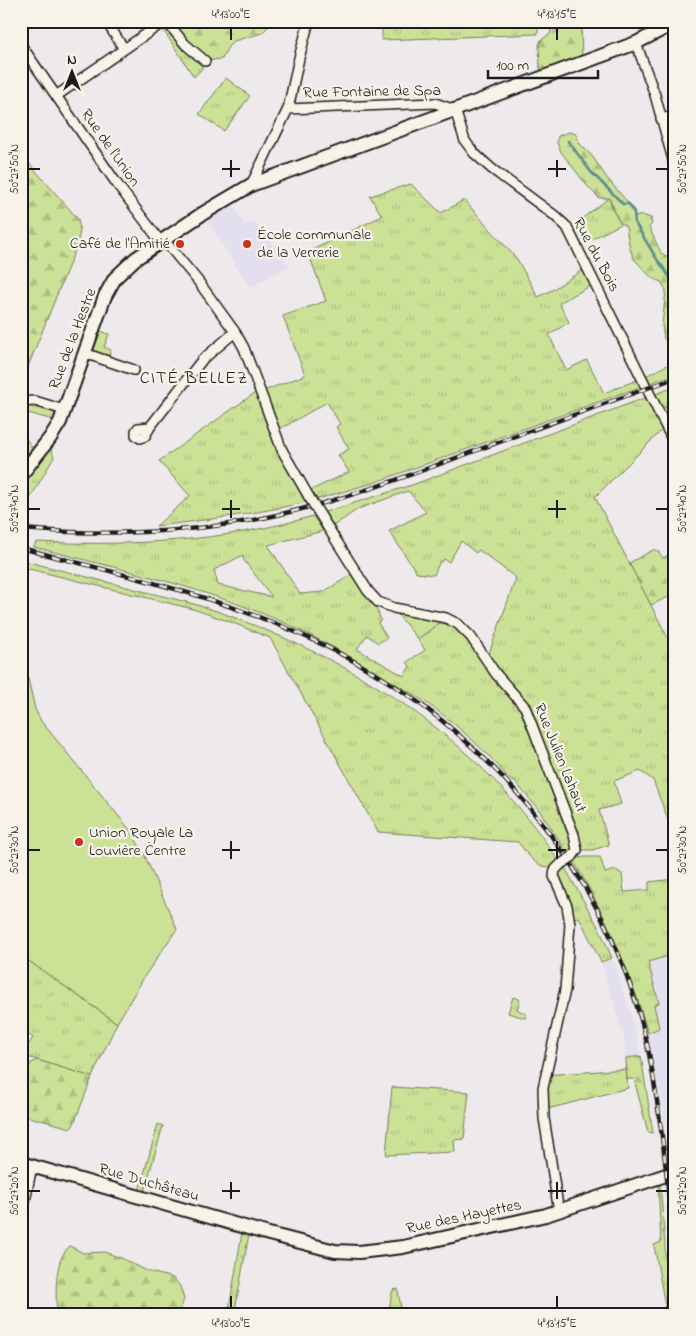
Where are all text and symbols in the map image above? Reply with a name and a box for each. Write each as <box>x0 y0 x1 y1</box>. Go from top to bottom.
text: 4°13'00"E <box>212 6 250 24</box>
text: 4°13'15"E <box>538 6 576 24</box>
north arrow <box>48 48 98 98</box>
scale bar <box>488 48 598 80</box>
text: N <box>67 50 77 71</box>
text: 100 m <box>496 55 529 77</box>
street label: Rue Fontaine de Spa <box>303 79 441 105</box>
street label: Rue de l'Union <box>74 104 146 192</box>
text: 50°27'50"N <box>6 144 24 194</box>
text: 50°27'50"N <box>674 144 692 194</box>
street label: Rue du Bois <box>566 213 626 297</box>
place label: École communale de la Verrerie <box>257 223 372 265</box>
place label: Café de l'Amitié <box>70 232 171 256</box>
marker: Café de l'Amitié <box>174 238 186 250</box>
marker: École communale de la Verrerie <box>241 238 253 250</box>
street label: Rue de la Hestre <box>43 284 104 393</box>
district label: CITÉ BELLEZ <box>140 366 248 392</box>
text: 50°27'40"N <box>6 485 24 533</box>
text: 50°27'40"N <box>674 485 692 533</box>
street label: Rue Julien Lahaut <box>527 700 593 817</box>
place label: Union Royale La Louvière Centre <box>89 821 193 863</box>
text: 50°27'30"N <box>6 826 24 874</box>
text: 50°27'30"N <box>674 826 692 874</box>
marker: Union Royale La Louvière Centre <box>73 836 85 848</box>
street label: Rue Duchâteau <box>96 1157 202 1209</box>
text: 50°27'20"N <box>6 1166 24 1216</box>
text: 50°27'20"N <box>674 1166 692 1216</box>
street label: Rue des Hayettes <box>404 1193 524 1241</box>
text: 4°13'00"E <box>212 1315 250 1333</box>
text: 4°13'15"E <box>538 1315 576 1333</box>

